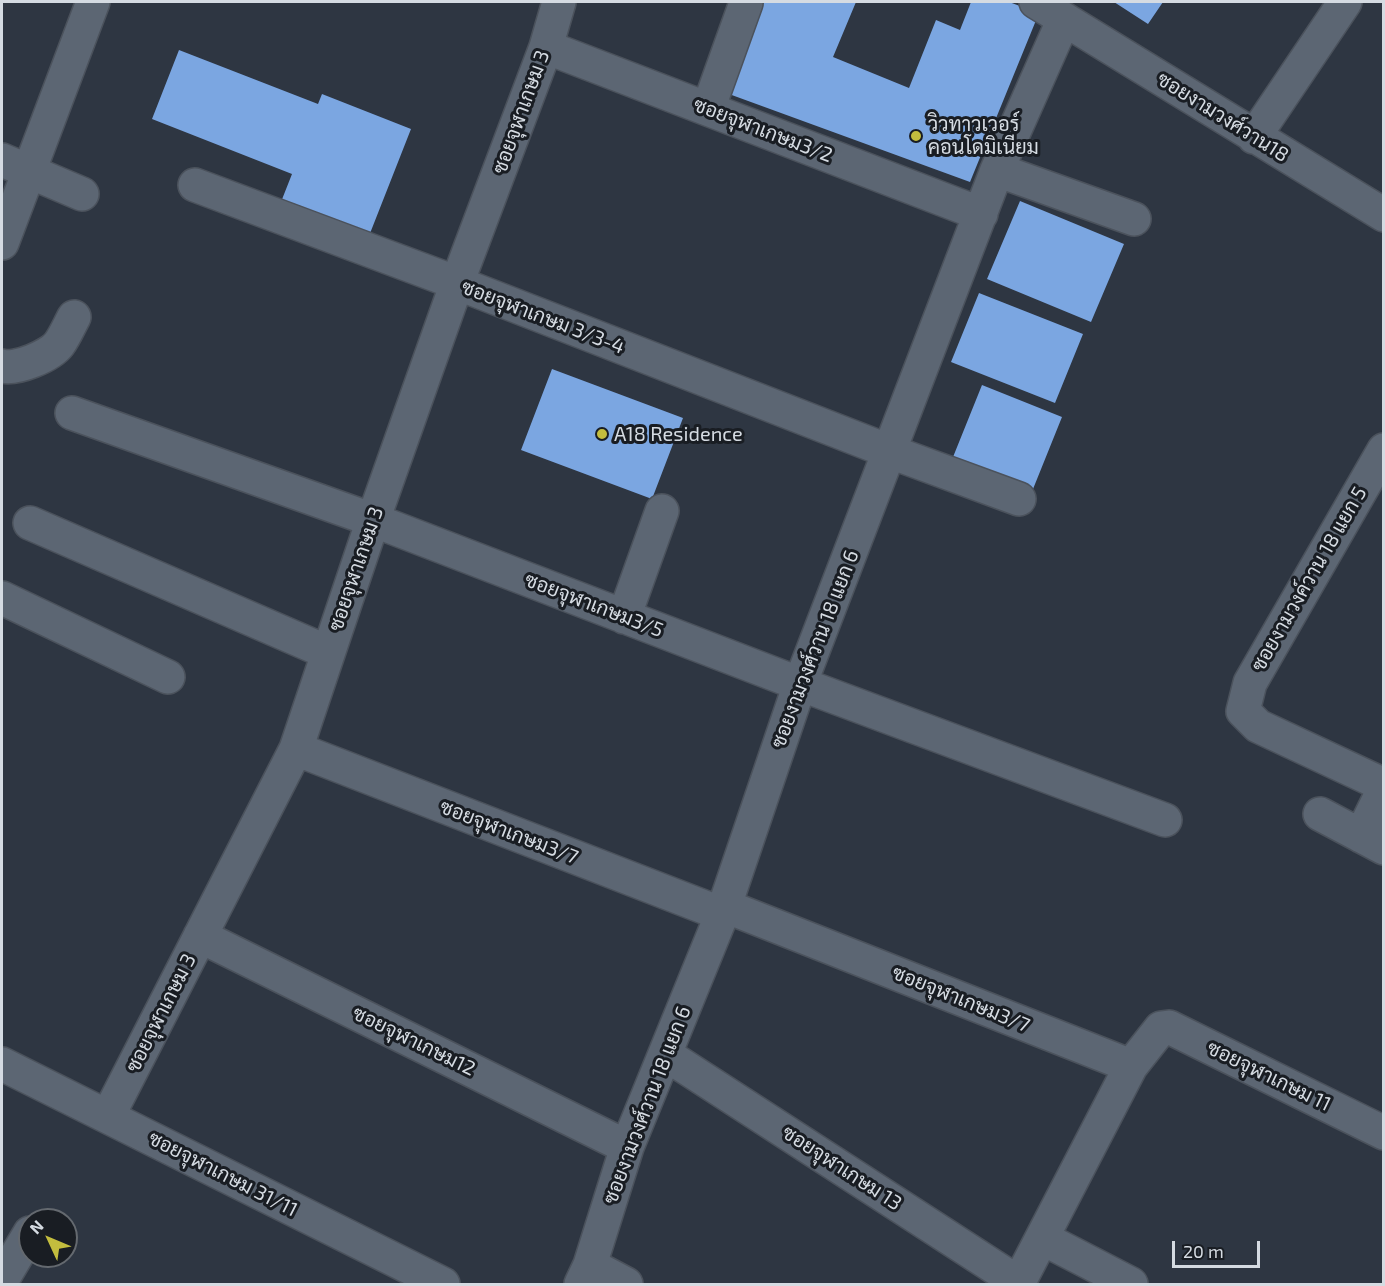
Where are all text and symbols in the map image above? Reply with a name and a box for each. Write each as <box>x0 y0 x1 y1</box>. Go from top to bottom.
street label: ซอยจุฬาเกษม 3 <box>488 47 554 177</box>
street label: ซอยงามวงศ์วาน18 <box>1153 67 1293 167</box>
street label: ซอยจุฬาเกษม3/2 <box>690 92 836 168</box>
place label: วิวทาวเวอร์ คอนโดมิเนียม <box>928 112 1039 159</box>
marker: วิวทาวเวอร์ คอนโดมิเนียม <box>909 129 923 143</box>
street label: ซอยจุฬาเกษม 3/3-4 <box>458 275 628 359</box>
place label: A18 Residence <box>614 422 743 446</box>
marker: A18 Residence <box>595 427 609 441</box>
street label: ซอยงามวงค์วาน 18 แยก 5 <box>1246 482 1372 676</box>
street label: ซอยจุฬาเกษม 3 <box>324 504 388 634</box>
street label: ซอยงามวงศ์วาน 18 แยก 6 <box>766 547 864 751</box>
street label: ซอยจุฬาเกษม3/5 <box>521 568 667 642</box>
street label: ซอยจุฬาเกษม3/7 <box>437 795 581 869</box>
street label: ซอยจุฬาเกษม 3 <box>121 950 201 1076</box>
street label: ซอยจุฬาเกษม3/7 <box>889 961 1033 1037</box>
street label: ซอยจุฬาเกษม12 <box>349 1001 479 1081</box>
street label: ซอยงามวงศ์วาน 18 แยก 6 <box>598 1003 696 1207</box>
street label: ซอยจุฬาเกษม 11 <box>1203 1036 1335 1116</box>
street label: ซอยจุฬาเกษม 13 <box>778 1120 906 1216</box>
street label: ซอยจุฬาเกษม 31/11 <box>144 1126 302 1222</box>
north arrow <box>18 1208 78 1268</box>
text: N <box>25 1216 47 1237</box>
scale bar <box>1175 1229 1264 1267</box>
text: 20 m <box>1183 1240 1224 1262</box>

